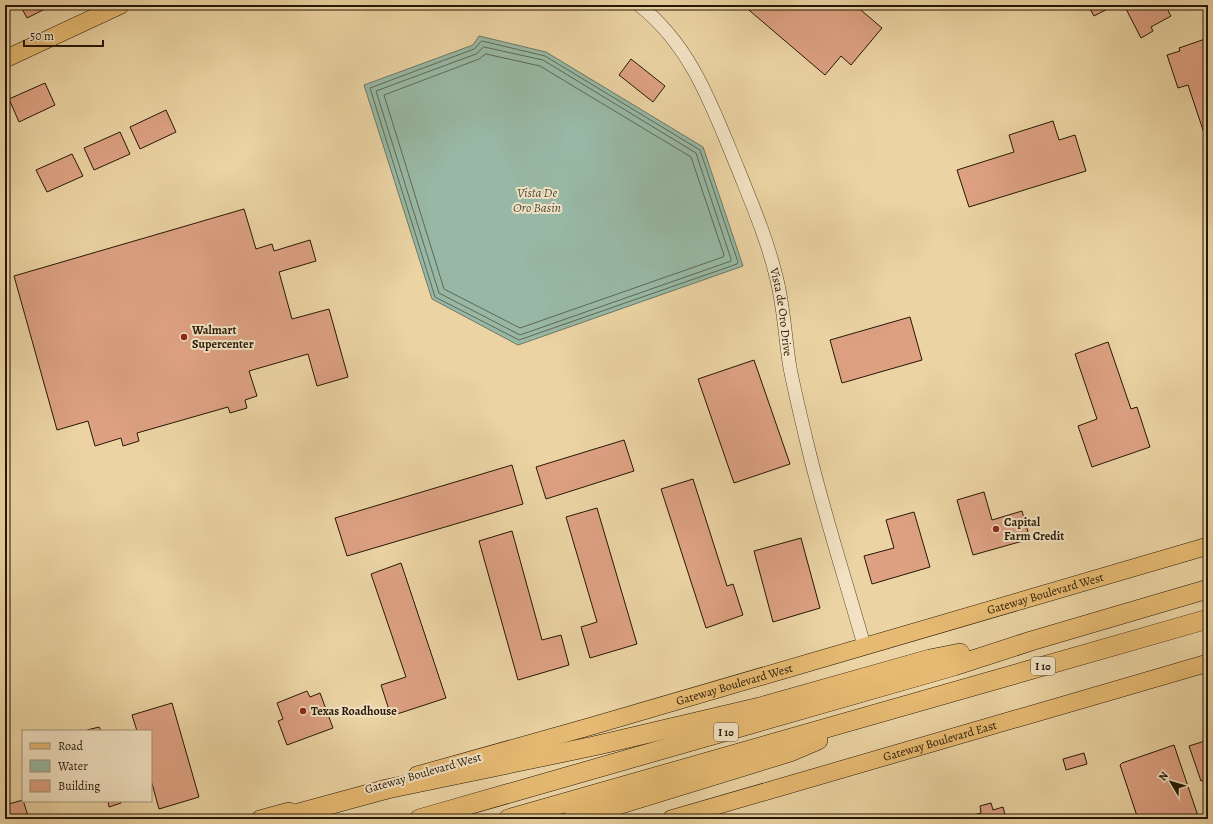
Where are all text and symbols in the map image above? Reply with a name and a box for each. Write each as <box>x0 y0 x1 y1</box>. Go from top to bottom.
scale bar <box>24 22 103 48</box>
text: 50 m <box>30 28 54 44</box>
water label: Vista De Oro Basin <box>513 184 561 216</box>
street label: Vista de Oro Drive <box>766 265 796 357</box>
place label: Walmart Supercenter <box>191 322 254 352</box>
marker: Walmart Supercenter <box>179 332 189 342</box>
place label: Capital Farm Credit <box>1004 514 1064 544</box>
marker: Capital Farm Credit <box>991 524 1001 534</box>
street label: Gateway Boulevard West <box>985 569 1106 618</box>
road number: I 10 <box>1031 657 1055 675</box>
street label: Gateway Boulevard West <box>674 660 795 709</box>
place label: Texas Roadhouse <box>311 703 397 719</box>
marker: Texas Roadhouse <box>298 706 308 716</box>
street label: Gateway Boulevard East <box>881 717 999 765</box>
road number: I 10 <box>714 723 738 741</box>
legend <box>22 730 152 802</box>
text: Road <box>58 738 84 754</box>
street label: Gateway Boulevard West <box>363 749 483 797</box>
text: Water <box>57 758 88 774</box>
north arrow <box>1151 762 1191 802</box>
text: N <box>1155 768 1172 784</box>
text: Building <box>58 778 100 794</box>

